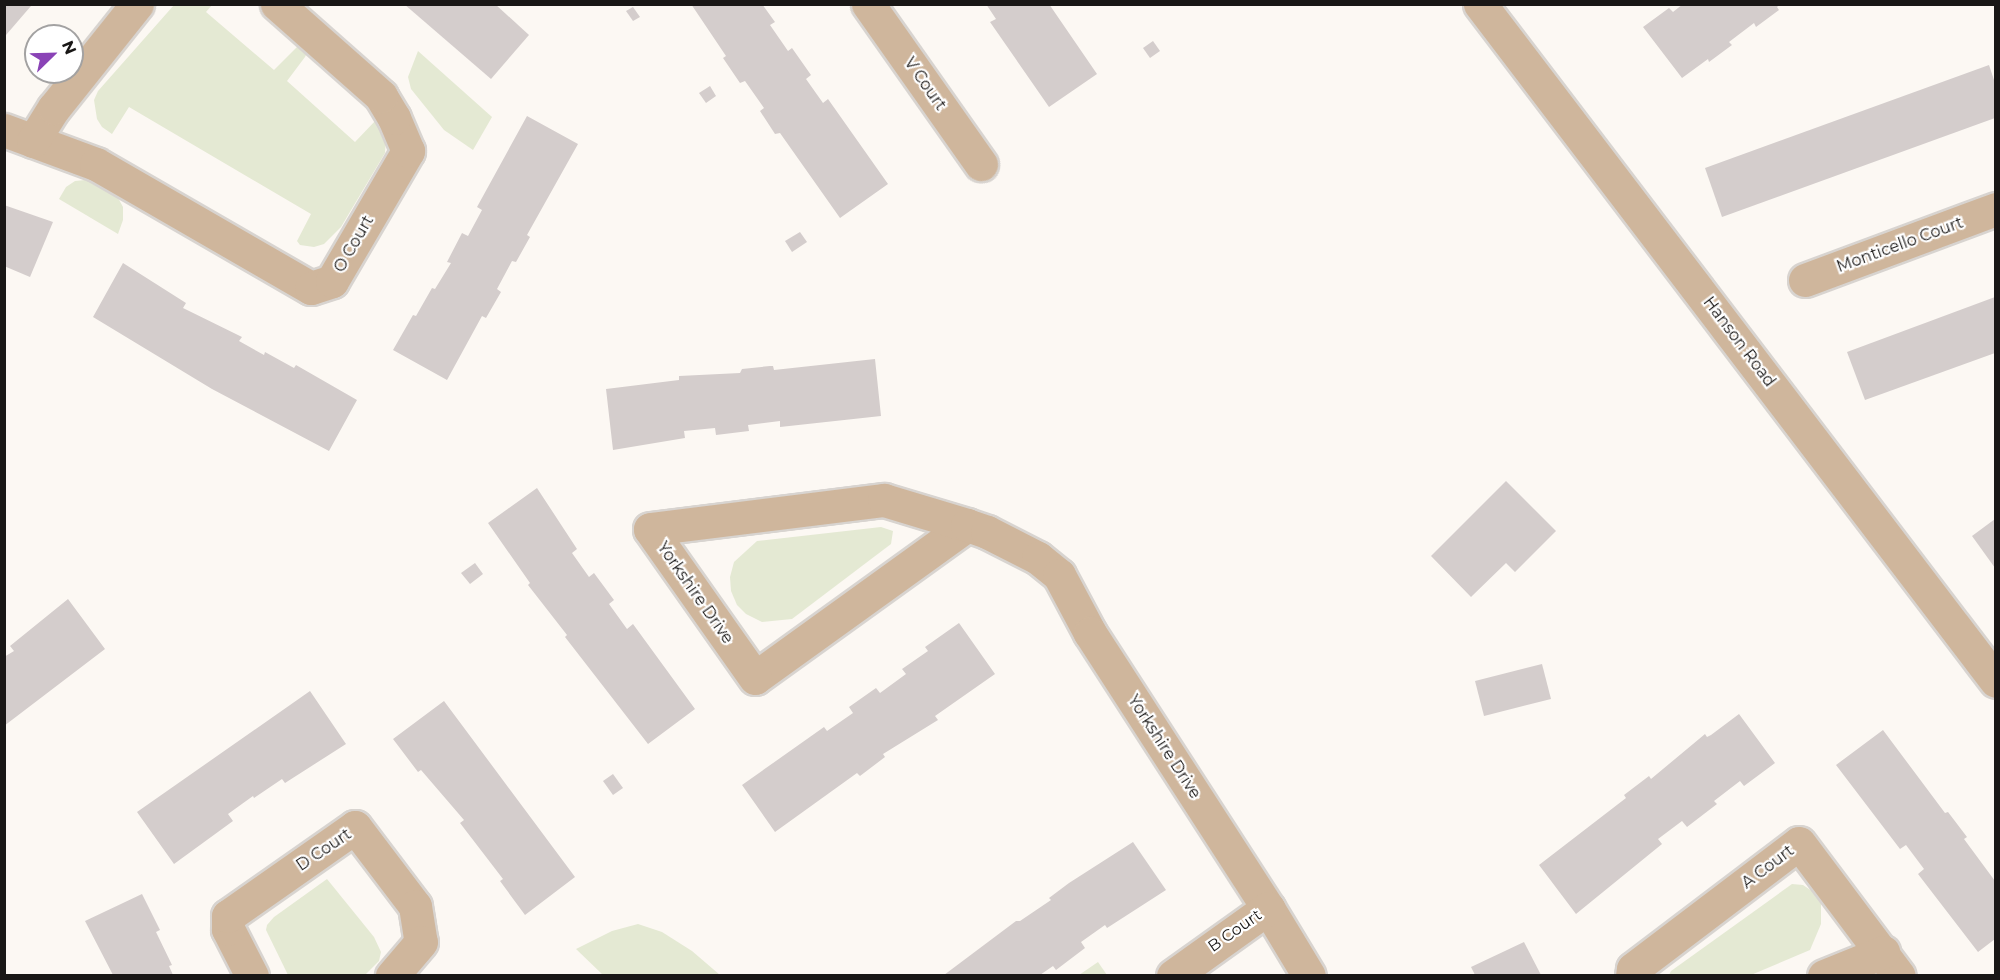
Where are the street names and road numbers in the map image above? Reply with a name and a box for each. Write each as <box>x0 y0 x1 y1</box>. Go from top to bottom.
street label: V Court <box>900 54 950 114</box>
street label: O Court <box>330 212 378 276</box>
street label: Monticello Court <box>1834 213 1966 277</box>
street label: Hanson Road <box>1699 293 1779 391</box>
street label: Yorkshire Drive <box>653 538 737 648</box>
street label: Yorkshire Drive <box>1123 692 1205 802</box>
street label: D Court <box>293 825 355 875</box>
street label: A Court <box>1738 841 1798 893</box>
street label: B Court <box>1204 906 1266 956</box>

